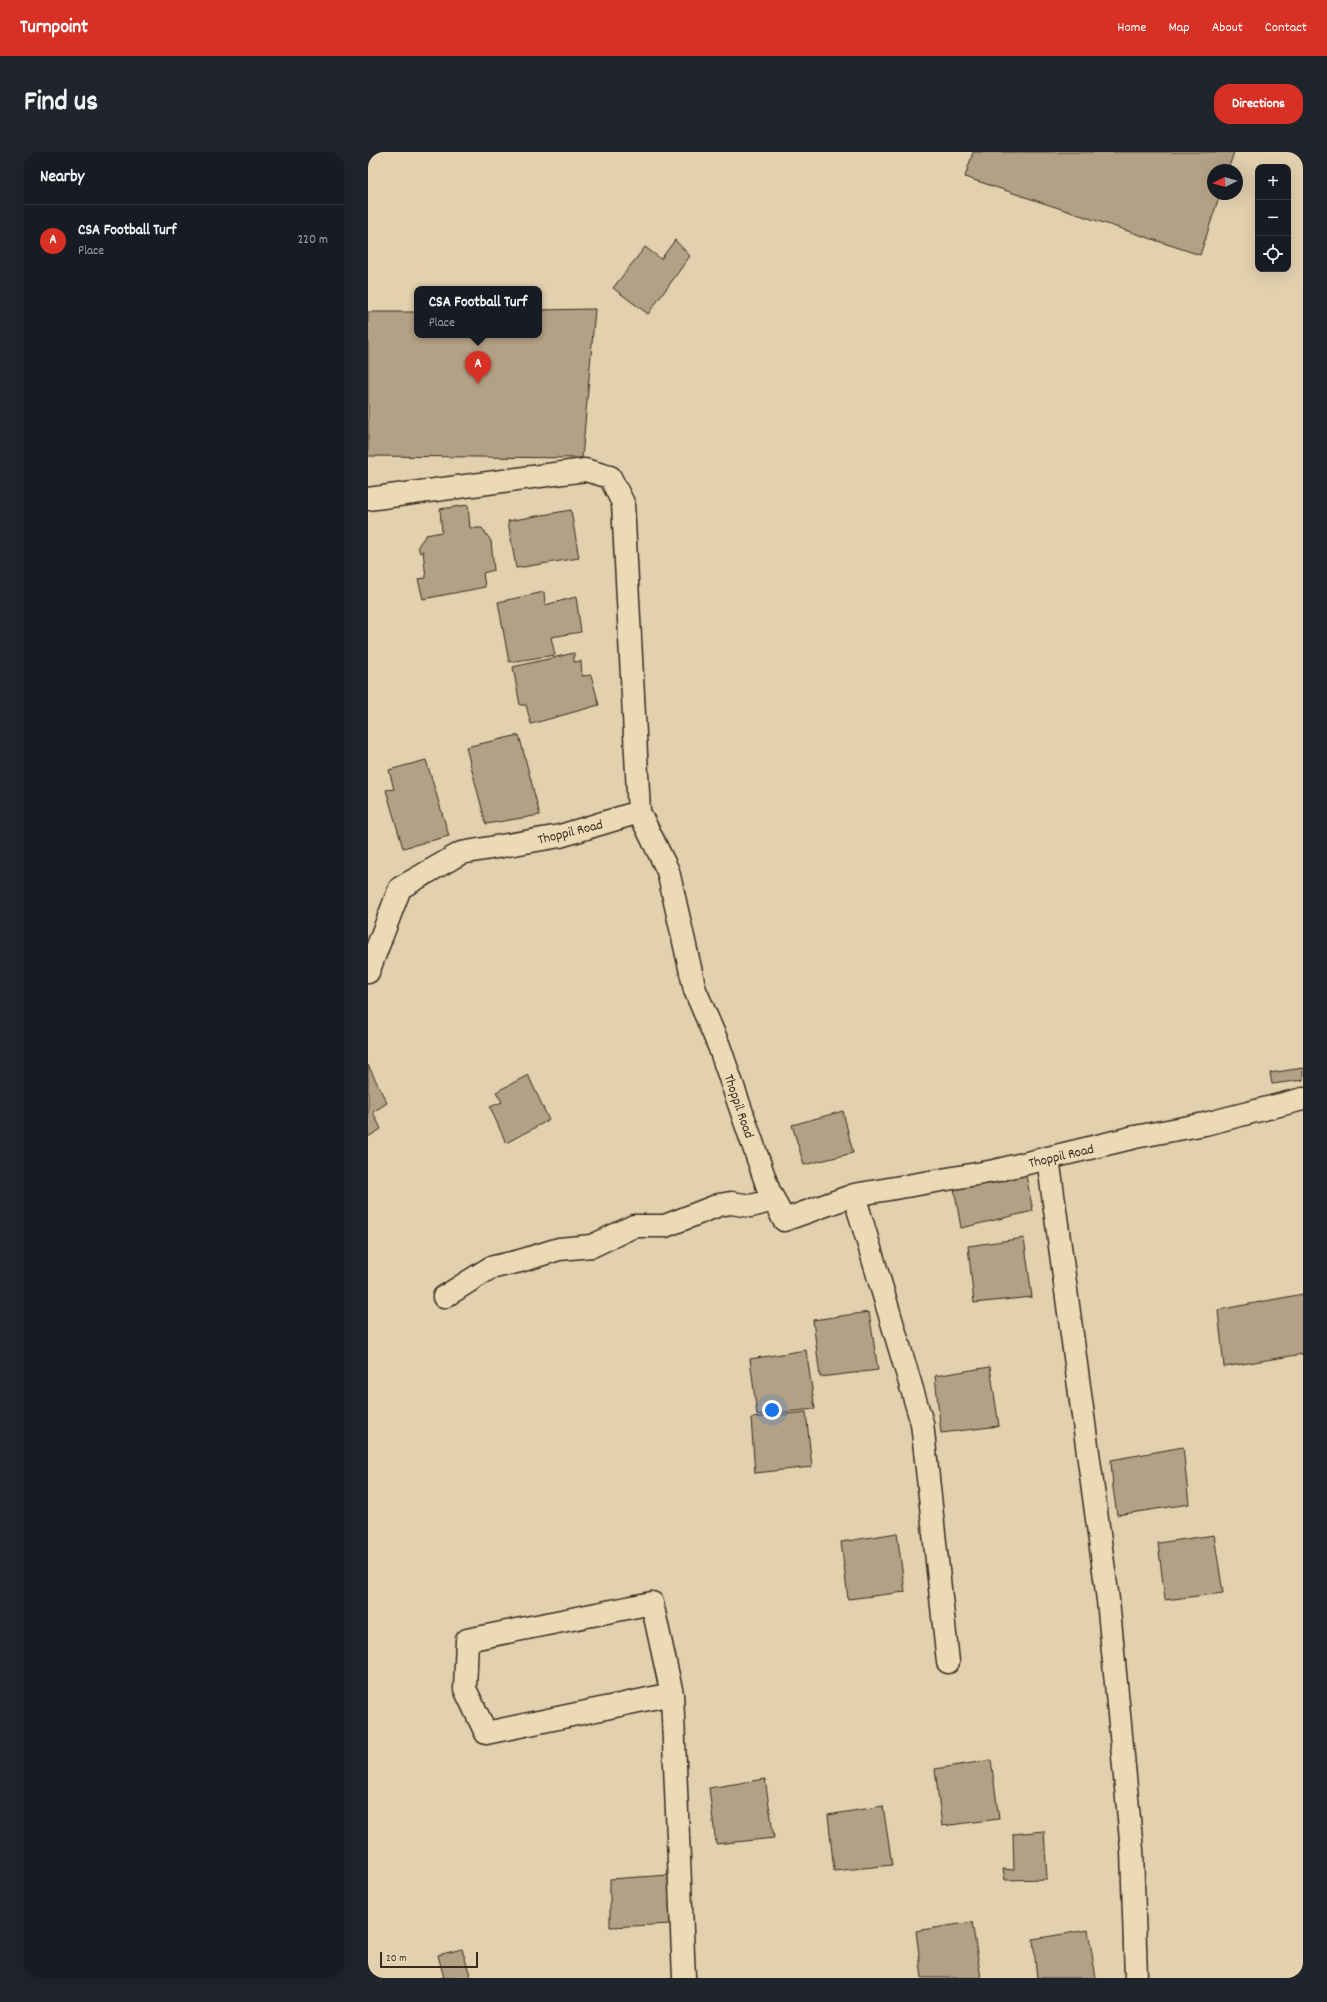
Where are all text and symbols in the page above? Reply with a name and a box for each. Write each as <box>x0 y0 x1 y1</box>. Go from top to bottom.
text: Turnpoint <box>20 15 88 42</box>
text: Home <box>1117 18 1146 38</box>
text: Map <box>1168 18 1190 38</box>
text: About <box>1212 18 1243 38</box>
text: Contact <box>1265 18 1307 38</box>
text: Find us <box>24 84 98 124</box>
button: Directions <box>1214 84 1303 124</box>
north arrow <box>1207 164 1243 200</box>
map controls <box>1255 164 1291 272</box>
button: + <box>1255 164 1291 200</box>
text: Nearby <box>40 166 84 190</box>
button: − <box>1255 200 1291 236</box>
text: CSA Football Turf <box>78 220 177 242</box>
text: A <box>49 231 57 250</box>
text: 220 m <box>298 231 328 250</box>
button: locate <box>1255 236 1291 272</box>
text: Place <box>78 242 104 261</box>
popup <box>414 286 542 338</box>
text: CSA Football Turf <box>429 292 527 314</box>
text: Place <box>429 314 455 333</box>
pin: A <box>465 351 491 384</box>
street label: Thoppil Road <box>536 815 605 851</box>
street label: Thoppil Road <box>718 1072 758 1141</box>
street label: Thoppil Road <box>1027 1140 1096 1174</box>
your location <box>762 1400 782 1420</box>
scale bar <box>380 1950 478 1969</box>
text: 20 m <box>386 1951 407 1967</box>

